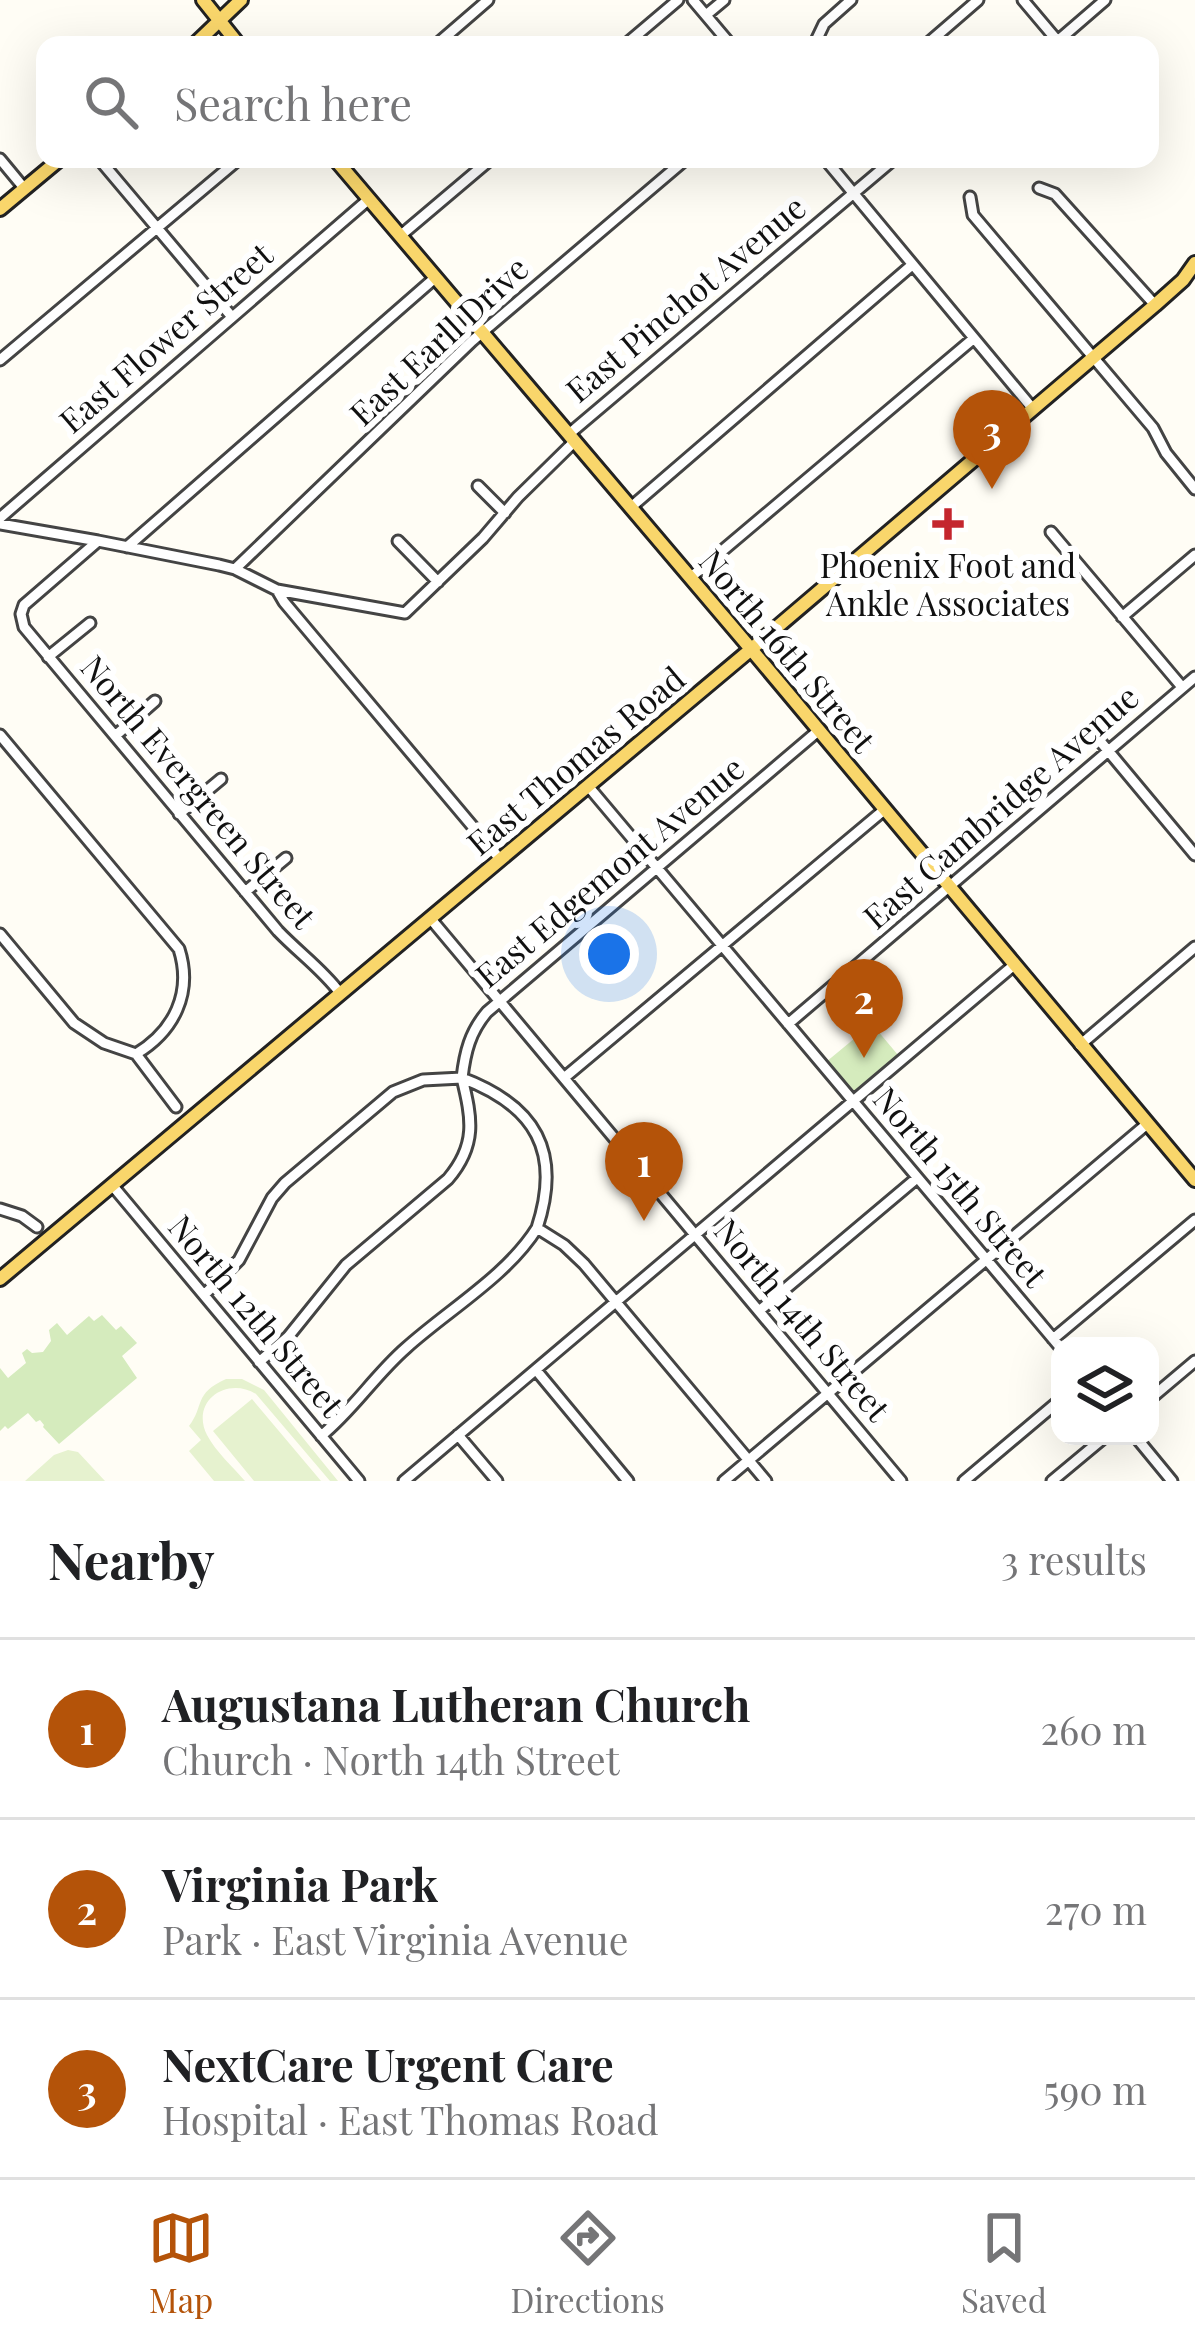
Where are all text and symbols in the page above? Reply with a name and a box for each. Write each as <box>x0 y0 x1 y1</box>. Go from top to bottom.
search box <box>36 36 1159 168</box>
icon: search <box>78 69 144 135</box>
text: Search here <box>174 72 412 132</box>
street label: East Pinchot Avenue <box>556 184 814 411</box>
street label: East Flower Street <box>49 231 282 441</box>
street label: East Earll Drive <box>339 245 536 434</box>
pin: 3 <box>953 390 1031 489</box>
marker: Phoenix Foot and Ankle Associates <box>932 508 964 540</box>
street label: North 16th Street <box>691 539 887 761</box>
place label: Phoenix Foot and Ankle Associates <box>820 542 1076 624</box>
street label: North Evergreen Street <box>72 645 328 937</box>
street label: East Thomas Road <box>457 655 693 864</box>
street label: East Cambridge Avenue <box>853 674 1147 937</box>
street label: East Edgemont Avenue <box>465 745 752 996</box>
your location <box>579 924 639 984</box>
pin: 2 <box>825 959 903 1058</box>
street label: North 15th Street <box>865 1077 1059 1296</box>
pin: 1 <box>605 1122 683 1221</box>
street label: North 12th Street <box>160 1205 356 1426</box>
street label: North 14th Street <box>706 1208 902 1430</box>
map controls <box>1051 1337 1159 1445</box>
button: layers <box>1051 1337 1159 1445</box>
text: Nearby <box>48 1525 214 1593</box>
text: 3 results <box>1001 1533 1147 1585</box>
text: Augustana Lutheran Church <box>162 1673 750 1733</box>
text: 1 <box>80 1703 94 1755</box>
text: 260 m <box>1040 1703 1147 1755</box>
text: Church · North 14th Street <box>162 1733 619 1785</box>
text: Virginia Park <box>162 1853 438 1913</box>
text: 2 <box>77 1883 97 1935</box>
text: 270 m <box>1045 1883 1147 1935</box>
text: Park · East Virginia Avenue <box>162 1913 628 1965</box>
text: NextCare Urgent Care <box>162 2033 614 2093</box>
text: 3 <box>77 2063 97 2115</box>
text: 590 m <box>1043 2063 1147 2115</box>
text: Hospital · East Thomas Road <box>162 2093 659 2145</box>
tab: Map <box>148 2205 214 2321</box>
tab: Directions <box>510 2205 665 2321</box>
tab: Saved <box>961 2205 1047 2321</box>

